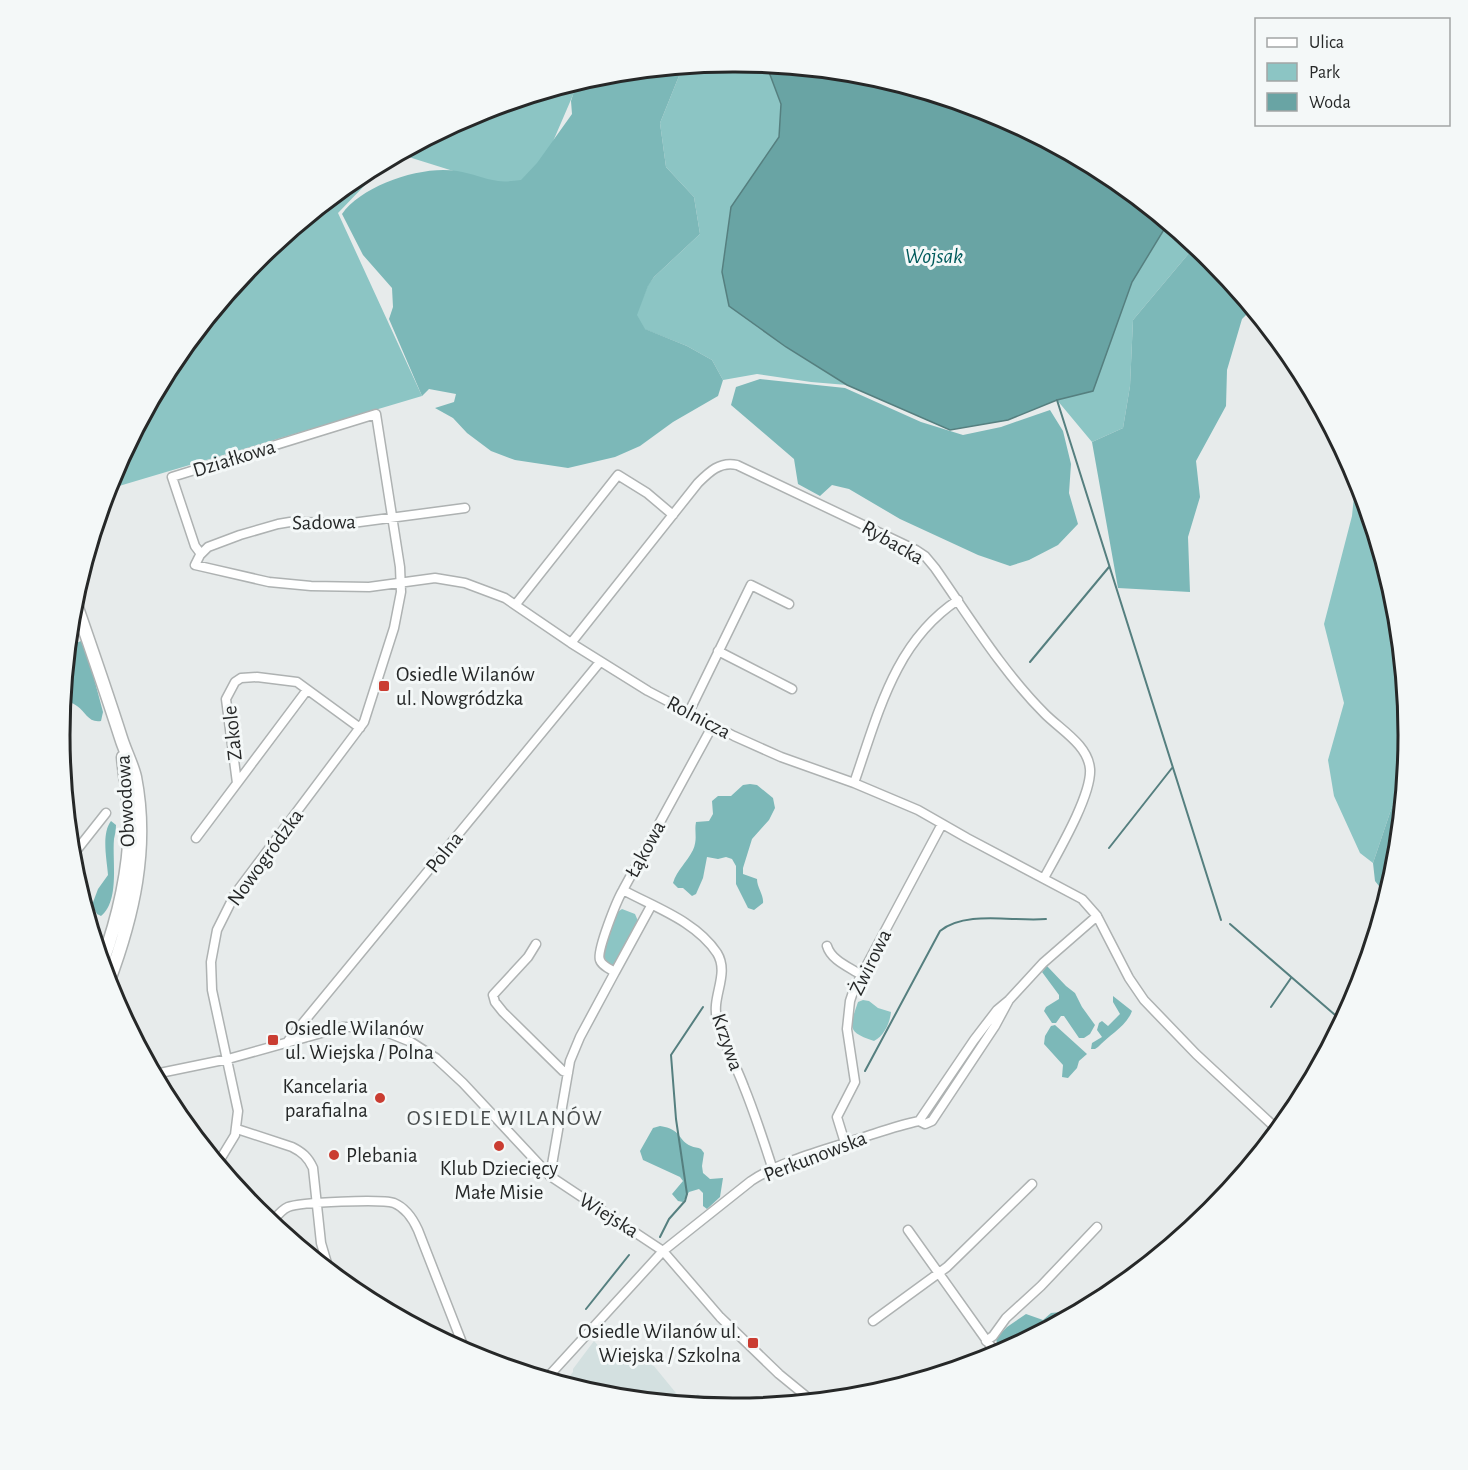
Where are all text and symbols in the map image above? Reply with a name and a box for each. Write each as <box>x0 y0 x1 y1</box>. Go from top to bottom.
legend <box>1255 18 1450 126</box>
text: Ulica <box>1309 34 1344 52</box>
text: Park <box>1309 64 1341 82</box>
text: Woda <box>1309 94 1351 112</box>
water label: Wojsak <box>905 245 963 267</box>
street label: Działkowa <box>190 436 278 481</box>
street label: Sadowa <box>292 511 356 534</box>
street label: Rybacka <box>858 516 928 569</box>
place label: Osiedle Wilanów ul. Nowgródzka <box>396 664 535 709</box>
marker: Osiedle Wilanów ul. Nowgródzka <box>377 679 391 693</box>
street label: Rolnicza <box>663 692 734 743</box>
street label: Zakole <box>219 704 246 762</box>
street label: Obwodowa <box>113 754 138 848</box>
street label: Nowogródzka <box>223 805 308 910</box>
street label: Łąkowa <box>621 817 670 881</box>
street label: Polna <box>422 828 467 877</box>
street label: Żwirowa <box>845 925 895 998</box>
street label: Krzywa <box>708 1011 747 1074</box>
place label: Osiedle Wilanów ul. Wiejska / Polna <box>285 1018 434 1063</box>
marker: Osiedle Wilanów ul. Wiejska / Polna <box>266 1033 280 1047</box>
place label: Kancelaria parafialna <box>282 1076 368 1121</box>
marker: Kancelaria parafialna <box>373 1091 387 1105</box>
district label: OSIEDLE WILANÓW <box>407 1106 603 1129</box>
street label: Perkunowska <box>761 1127 870 1186</box>
marker: Klub Dziecięcy Małe Misie <box>492 1139 506 1153</box>
place label: Plebania <box>346 1145 418 1166</box>
marker: Plebania <box>327 1148 341 1162</box>
place label: Klub Dziecięcy Małe Misie <box>440 1158 558 1203</box>
street label: Wiejska <box>575 1189 642 1242</box>
place label: Osiedle Wilanów ul. Wiejska / Szkolna <box>578 1321 741 1366</box>
marker: Osiedle Wilanów ul. Wiejska / Szkolna <box>746 1336 760 1350</box>

